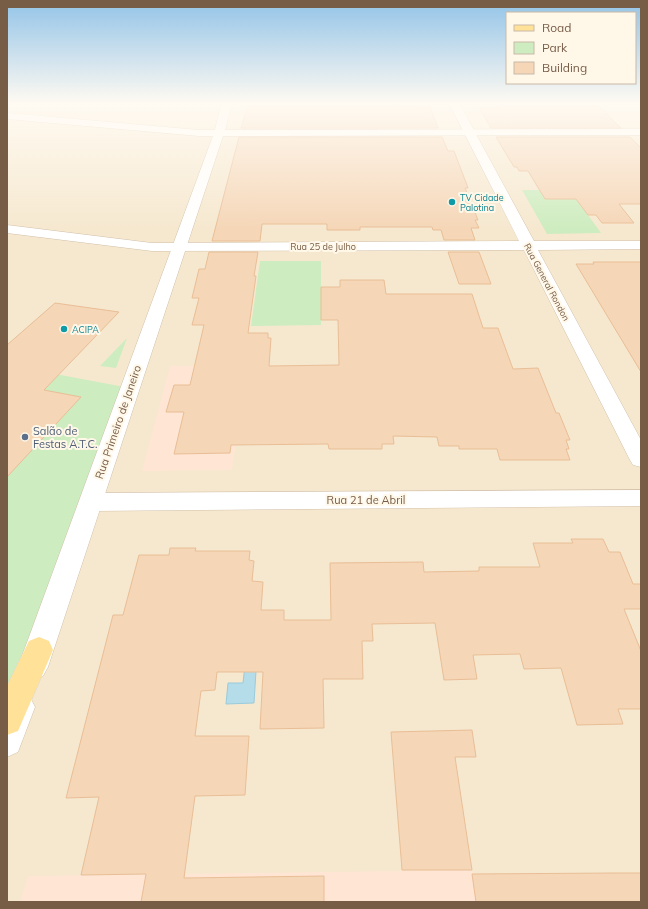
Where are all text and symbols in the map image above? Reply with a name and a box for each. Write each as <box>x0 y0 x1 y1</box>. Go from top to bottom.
legend <box>506 12 636 84</box>
text: Road <box>542 20 571 35</box>
text: Park <box>542 40 568 55</box>
text: Building <box>542 60 587 75</box>
place label: TV Cidade Palotina <box>460 192 504 213</box>
marker: TV Cidade Palotina <box>447 197 457 207</box>
street label: Rua 25 de Julho <box>290 241 356 252</box>
street label: Rua General Rondon <box>522 241 572 323</box>
marker: ACIPA <box>59 324 69 334</box>
place label: ACIPA <box>72 324 99 335</box>
street label: Rua Primeiro de Janeiro <box>92 363 144 481</box>
place label: Salão de Festas A.T.C. <box>33 424 98 451</box>
marker: Salão de Festas A.T.C. <box>20 432 30 442</box>
street label: Rua 21 de Abril <box>327 493 405 507</box>

